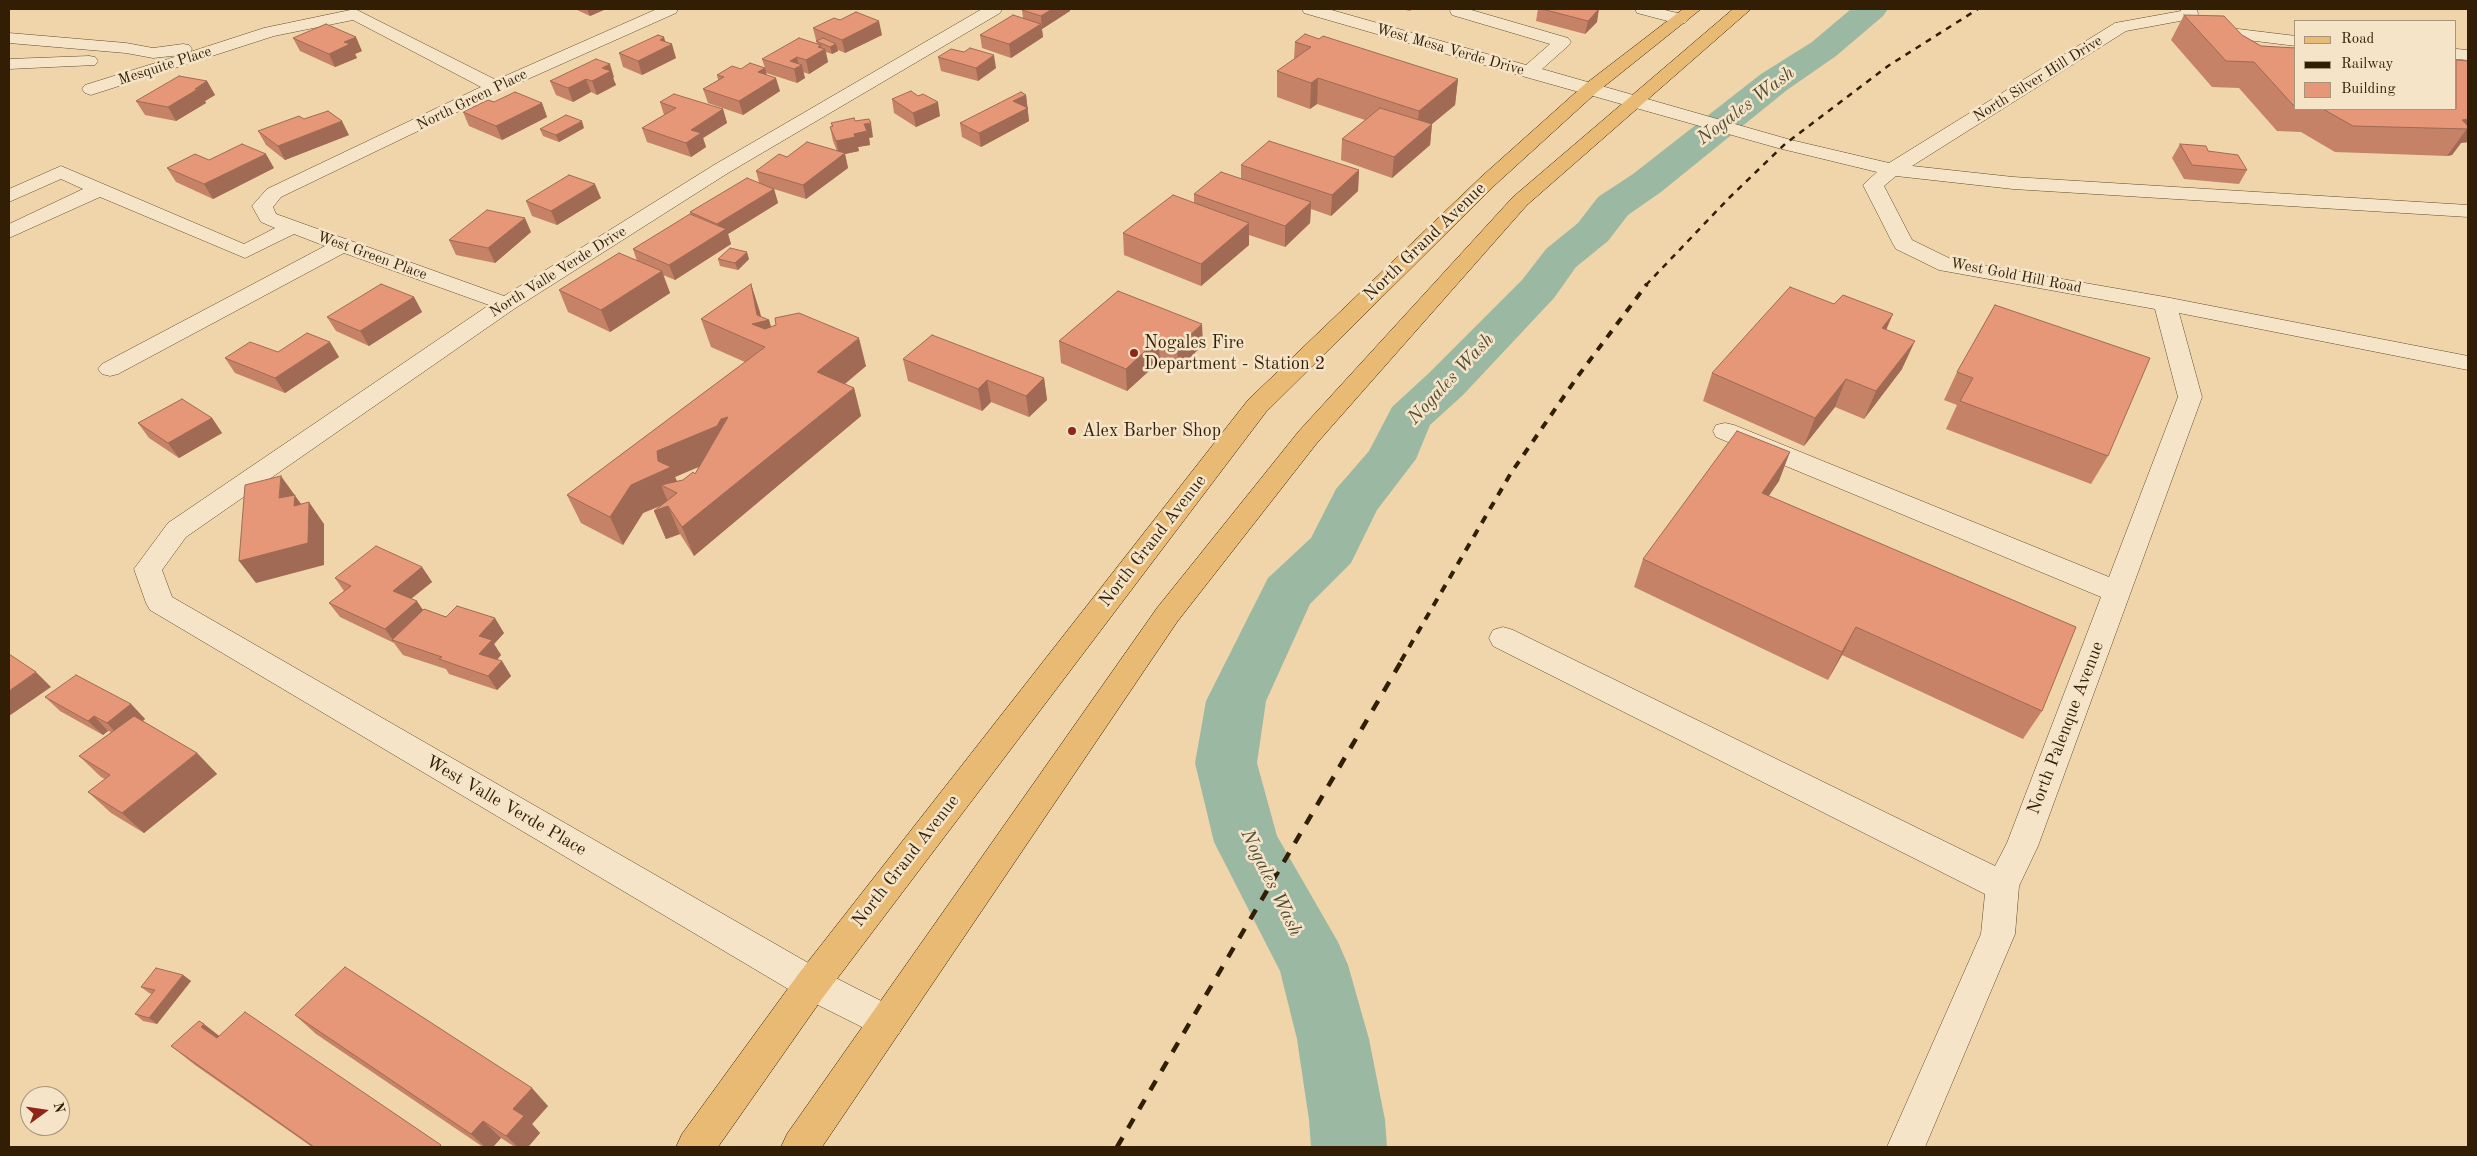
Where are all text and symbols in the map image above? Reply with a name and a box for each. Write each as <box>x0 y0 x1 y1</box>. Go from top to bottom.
street label: West Mesa Verde Drive <box>1374 20 1526 80</box>
legend <box>2294 20 2457 110</box>
street label: North Silver Hill Drive <box>1970 32 2106 126</box>
text: Road <box>2341 32 2374 47</box>
street label: Mesquite Place <box>116 42 214 90</box>
text: Railway <box>2341 57 2394 72</box>
water label: Nogales Wash <box>1693 62 1799 150</box>
street label: North Green Place <box>414 65 530 135</box>
text: Building <box>2341 82 2396 97</box>
street label: North Grand Avenue <box>1359 178 1491 306</box>
street label: North Valle Verde Drive <box>486 223 630 321</box>
street label: West Green Place <box>315 228 429 284</box>
street label: West Gold Hill Road <box>1949 254 2083 298</box>
water label: Nogales Wash <box>1403 329 1499 429</box>
place label: Nogales Fire Department - Station 2 <box>1144 332 1325 374</box>
marker: Nogales Fire Department - Station 2 <box>1128 347 1140 359</box>
place label: Alex Barber Shop <box>1082 420 1221 442</box>
marker: Alex Barber Shop <box>1066 425 1078 437</box>
street label: North Grand Avenue <box>1095 471 1211 611</box>
street label: North Palenque Avenue <box>2023 638 2109 818</box>
street label: West Valle Verde Place <box>422 751 590 861</box>
street label: North Grand Avenue <box>848 791 964 931</box>
water label: Nogales Wash <box>1235 826 1307 940</box>
north arrow <box>20 1086 70 1136</box>
text: N <box>50 1101 67 1114</box>

